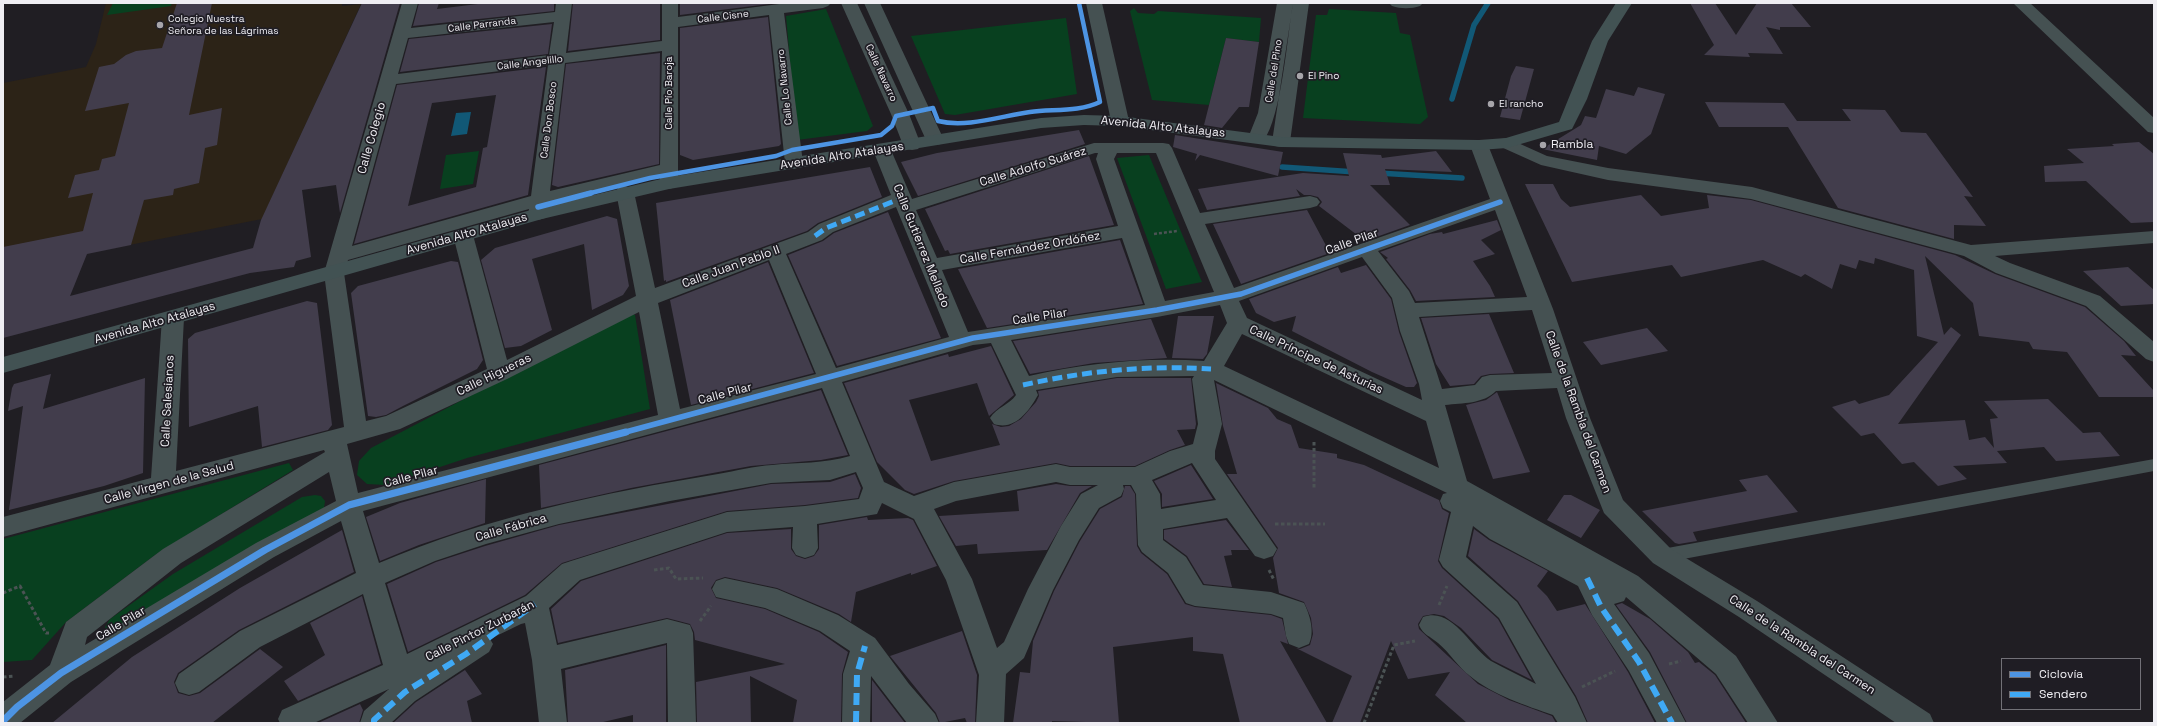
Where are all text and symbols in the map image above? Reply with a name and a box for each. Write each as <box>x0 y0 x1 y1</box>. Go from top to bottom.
street label: Calle Cisne <box>697 8 749 26</box>
place label: Colegio Nuestra Señora de las Lágrimas <box>168 13 279 36</box>
street label: Calle Parranda <box>447 15 517 35</box>
marker: Colegio Nuestra Señora de las Lágrimas <box>155 20 165 30</box>
street label: Calle del Pino <box>1263 39 1285 103</box>
street label: Calle Navarro <box>862 42 900 104</box>
street label: Calle Lo Navarro <box>775 48 795 126</box>
street label: Calle Angelillo <box>496 53 564 73</box>
street label: Calle Pío Baroja <box>663 56 675 130</box>
place label: El Pino <box>1308 70 1339 82</box>
marker: El Pino <box>1295 71 1305 81</box>
street label: Calle Don Bosco <box>538 81 560 159</box>
place label: El rancho <box>1499 98 1543 110</box>
marker: El rancho <box>1486 99 1496 109</box>
street label: Calle Colegio <box>355 100 389 176</box>
street label: Avenida Alto Atalayas <box>1100 113 1226 141</box>
place label: Rambla <box>1551 138 1593 152</box>
street label: Avenida Alto Atalayas <box>779 139 905 173</box>
marker: Rambla <box>1538 140 1548 150</box>
street label: Calle Adolfo Suárez <box>978 144 1088 190</box>
street label: Calle Gutierrez Mellado <box>890 182 952 310</box>
street label: Avenida Alto Atalayas <box>405 210 529 258</box>
street label: Calle Pilar <box>1324 226 1380 258</box>
street label: Calle Fernández Ordóñez <box>959 229 1101 267</box>
street label: Calle Juan Pablo II <box>680 243 782 291</box>
street label: Avenida Alto Atalayas <box>93 299 217 347</box>
street label: Calle Pilar <box>1012 306 1068 328</box>
street label: Calle Príncipe de Asturias <box>1247 323 1385 397</box>
street label: Calle de la Rambla del Carmen <box>1542 329 1614 495</box>
street label: Calle Higueras <box>454 351 534 399</box>
street label: Calle Salesianos <box>158 355 178 447</box>
street label: Calle Pilar <box>696 380 754 408</box>
street label: Calle Virgen de la Salud <box>103 459 235 507</box>
street label: Calle Pilar <box>382 463 440 491</box>
street label: Calle Fábrica <box>474 511 548 545</box>
street label: Calle de la Rambla del Carmen <box>1726 592 1878 698</box>
street label: Calle Pintor Zurbarán <box>423 597 537 665</box>
street label: Calle Pilar <box>94 604 148 644</box>
legend <box>2001 658 2141 710</box>
text: Ciclovía <box>2039 666 2083 682</box>
text: Sendero <box>2039 686 2087 702</box>

